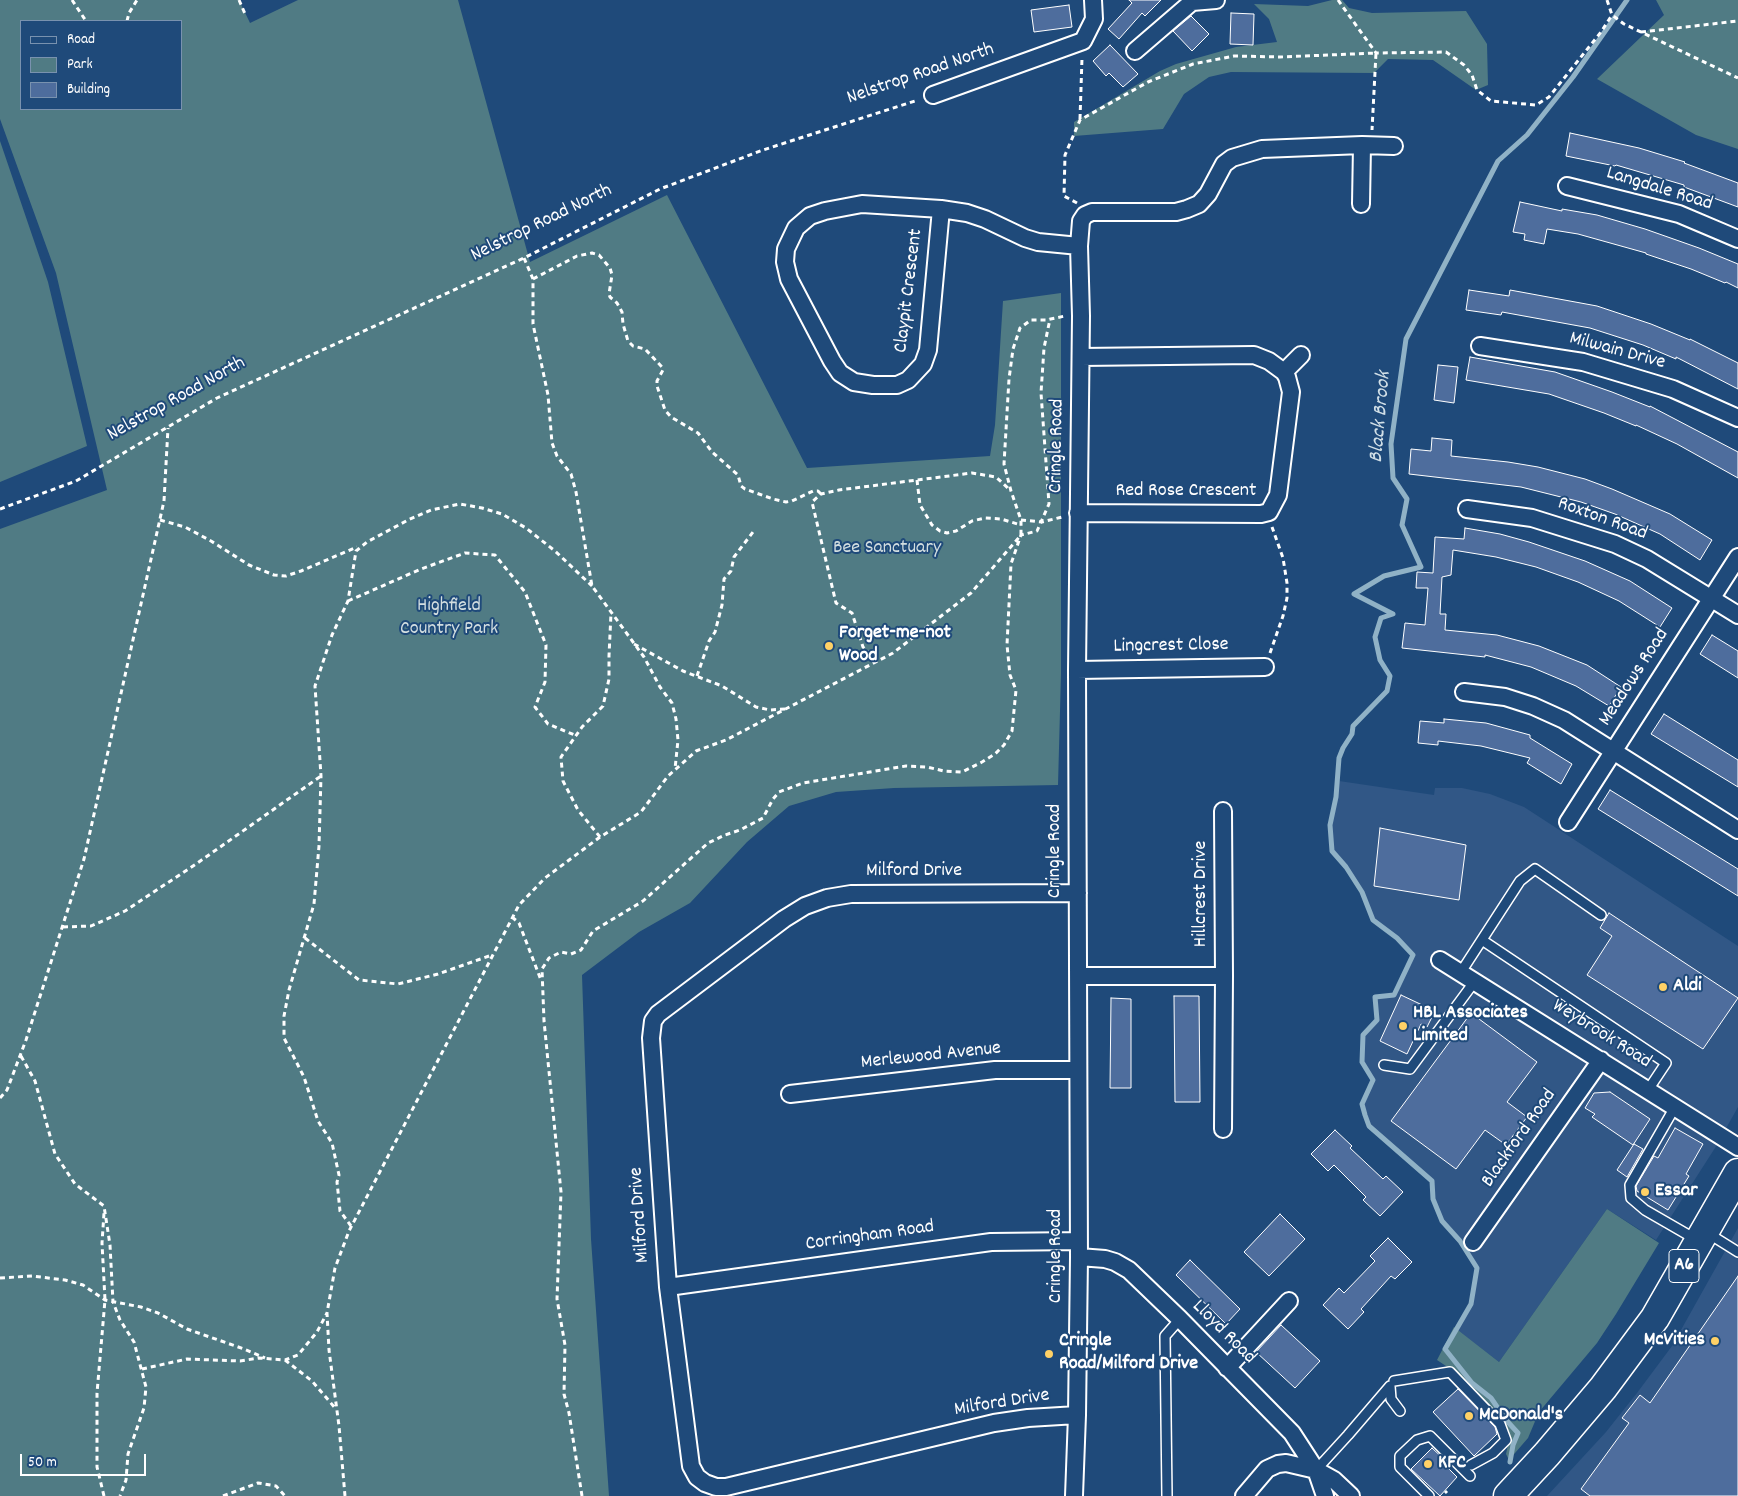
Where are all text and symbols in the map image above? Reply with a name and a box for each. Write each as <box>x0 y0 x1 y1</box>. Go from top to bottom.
legend <box>20 20 182 110</box>
text: Road <box>67 29 95 51</box>
street label: Nelstrop Road North <box>844 39 998 111</box>
text: Park <box>67 54 93 76</box>
text: Building <box>67 79 110 101</box>
street label: Langdale Road <box>1603 162 1715 218</box>
street label: Nelstrop Road North <box>467 179 617 269</box>
street label: Claypit Crescent <box>890 228 930 354</box>
street label: Milwain Drive <box>1566 328 1668 376</box>
street label: Nelstrop Road North <box>104 352 250 448</box>
water label: Black Brook <box>1365 370 1399 464</box>
street label: Cringle Road <box>1045 399 1071 493</box>
street label: Red Rose Crescent <box>1116 480 1256 504</box>
street label: Roxton Road <box>1554 493 1650 547</box>
park label: Bee Sanctuary <box>833 537 941 561</box>
park label: Highfield Country Park <box>400 595 498 642</box>
place label: Forget-me-not Wood <box>839 622 951 669</box>
street label: Meadows Road <box>1595 625 1675 731</box>
street label: Lingcrest Close <box>1113 634 1229 660</box>
marker: Forget-me-not Wood <box>823 640 835 652</box>
street label: Cringle Road <box>1044 804 1068 898</box>
street label: Hillcrest Drive <box>1190 841 1214 947</box>
street label: Milford Drive <box>866 860 962 884</box>
place label: Aldi <box>1673 975 1702 999</box>
marker: Aldi <box>1657 981 1669 993</box>
street label: Weybrook Road <box>1547 995 1655 1075</box>
place label: HBL Associates Limited <box>1413 1002 1528 1049</box>
marker: HBL Associates Limited <box>1397 1020 1409 1032</box>
street label: Merlewood Avenue <box>860 1038 1002 1076</box>
street label: Blackford Road <box>1477 1085 1563 1193</box>
street label: Milford Drive <box>626 1166 656 1264</box>
place label: Essar <box>1655 1180 1698 1204</box>
marker: Essar <box>1639 1186 1651 1198</box>
street label: Cringle Road <box>1045 1209 1069 1303</box>
street label: Corringham Road <box>804 1216 936 1258</box>
road number: A6 <box>1669 1250 1699 1282</box>
street label: Lloyd Road <box>1186 1296 1260 1370</box>
place label: McVities <box>1644 1329 1705 1353</box>
place label: Cringle Road/Milford Drive <box>1059 1330 1198 1377</box>
marker: McVities <box>1709 1335 1721 1347</box>
marker: Cringle Road/Milford Drive <box>1043 1348 1055 1360</box>
street label: Milford Drive <box>953 1385 1051 1423</box>
place label: McDonald's <box>1479 1404 1563 1428</box>
marker: McDonald's <box>1463 1410 1475 1422</box>
scale bar <box>22 1444 149 1476</box>
text: 50 m <box>28 1452 57 1474</box>
place label: KFC <box>1438 1452 1466 1476</box>
marker: KFC <box>1422 1458 1434 1470</box>

